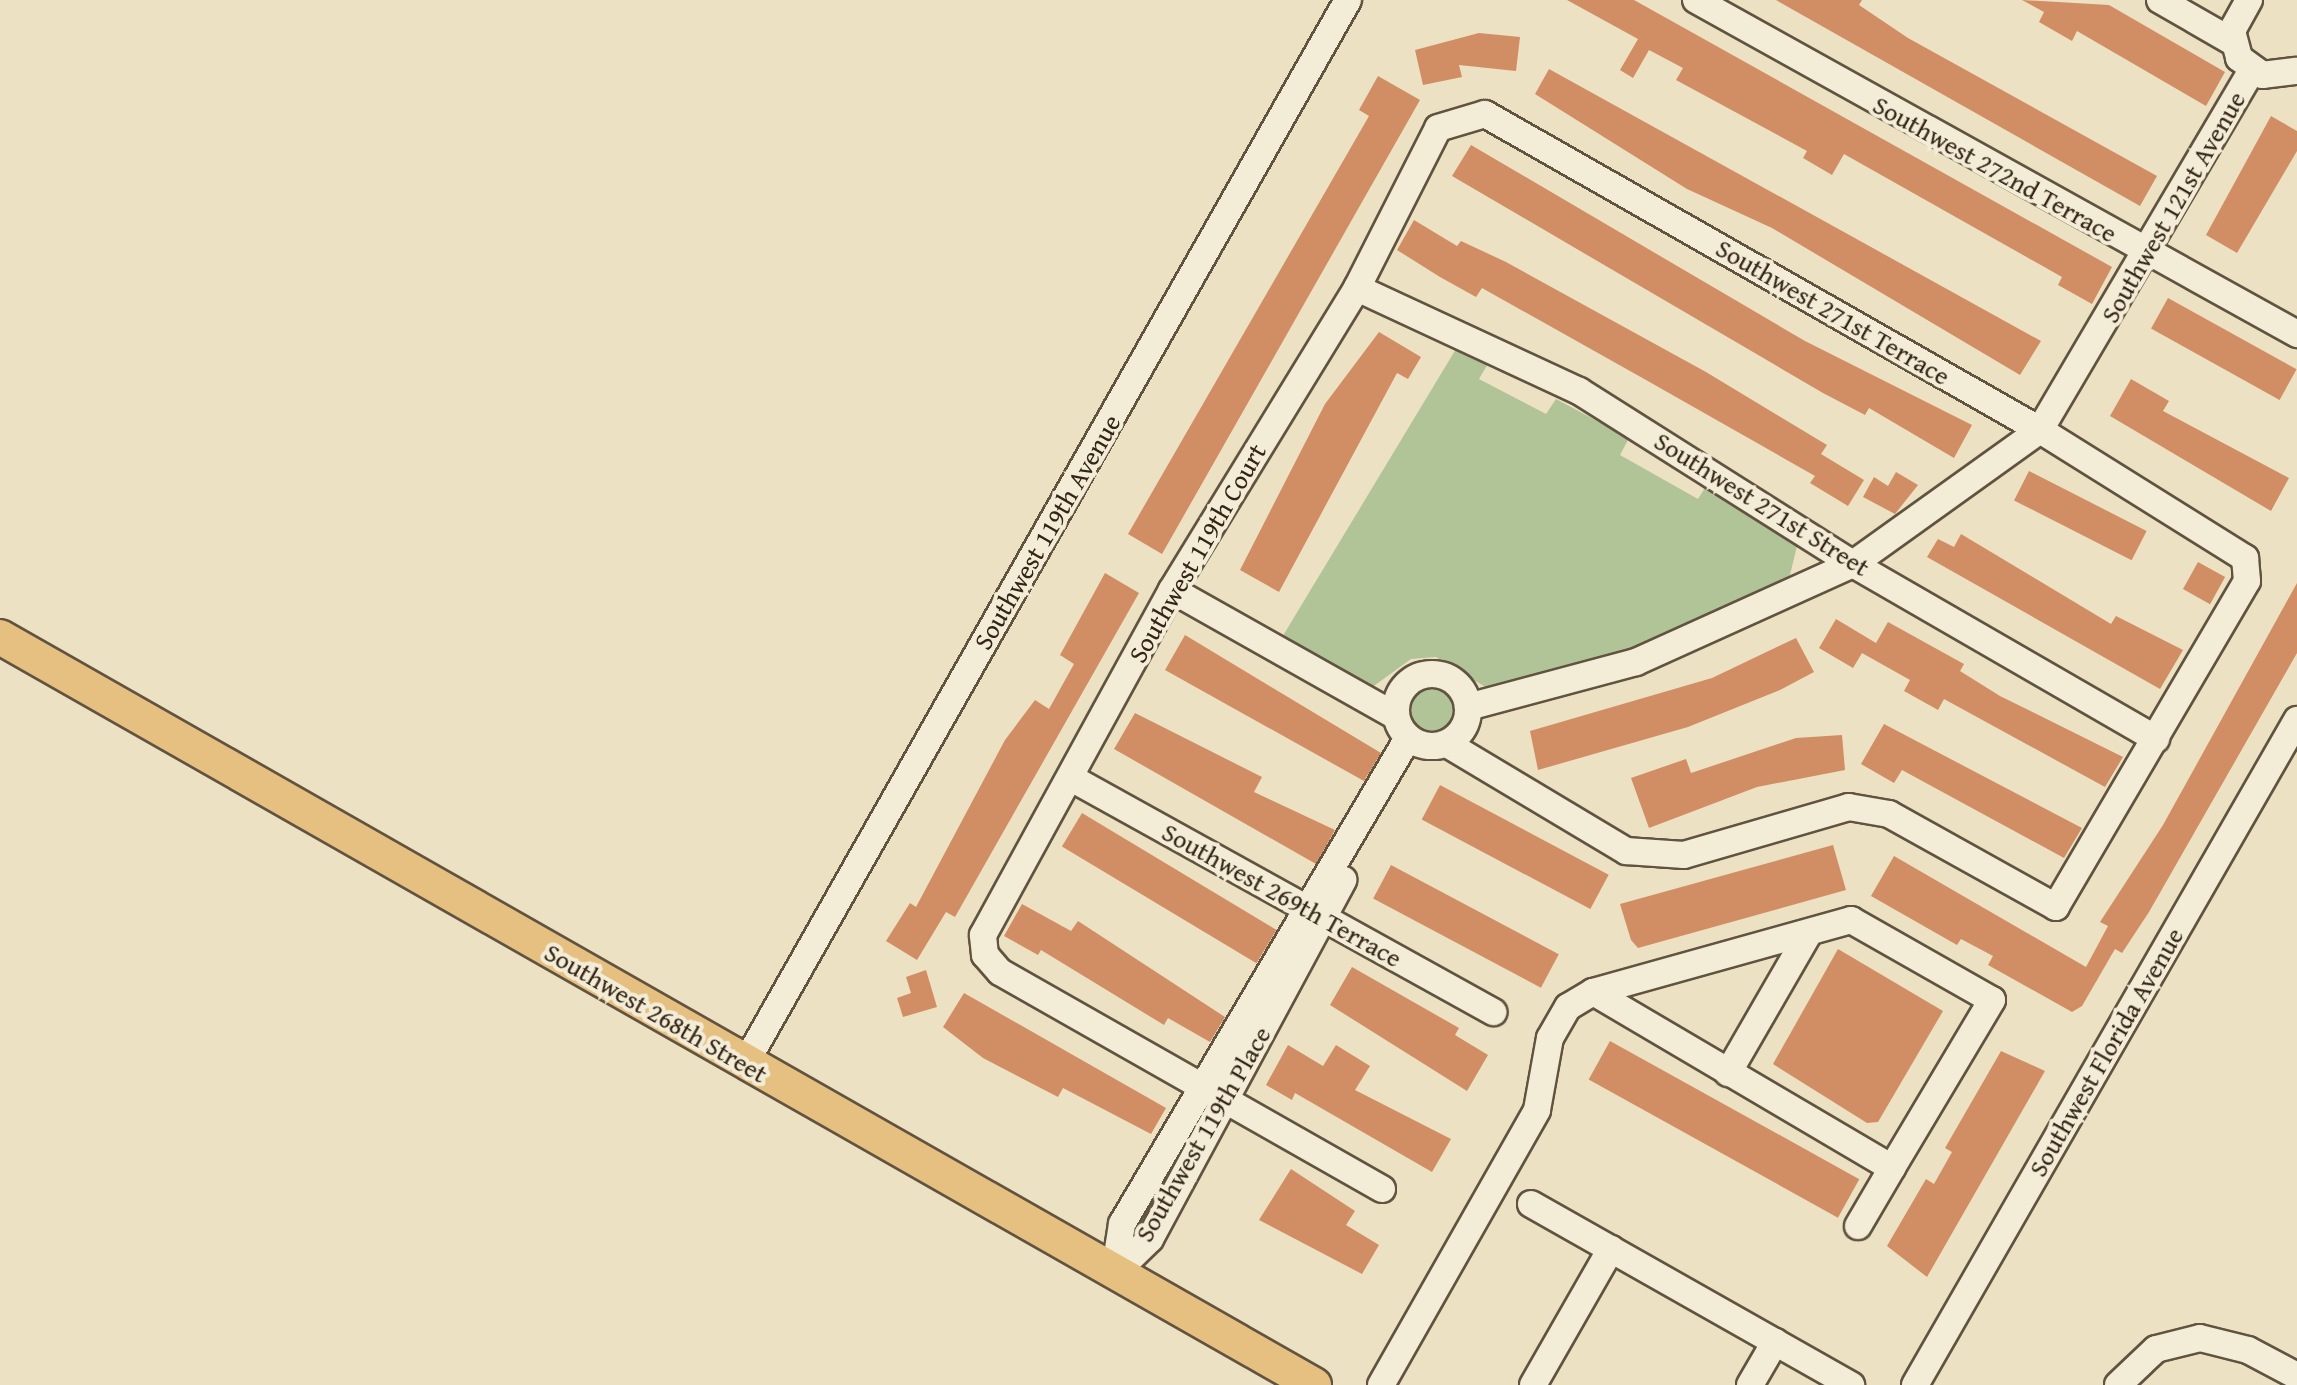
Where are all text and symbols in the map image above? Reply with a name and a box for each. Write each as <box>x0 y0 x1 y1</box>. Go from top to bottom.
street label: Southwest 121st Avenue <box>2094 86 2252 328</box>
street label: Southwest 272nd Terrace <box>1868 89 2122 249</box>
street label: Southwest 271st Terrace <box>1710 232 1956 392</box>
street label: Southwest 119th Avenue <box>967 409 1127 655</box>
street label: Southwest 271st Street <box>1649 425 1875 583</box>
street label: Southwest 119th Court <box>1122 438 1272 668</box>
street label: Southwest 269th Terrace <box>1157 816 1407 974</box>
street label: Southwest Florida Avenue <box>2022 922 2190 1182</box>
street label: Southwest 268th Street <box>539 936 773 1090</box>
street label: Southwest 119th Place <box>1129 1021 1277 1247</box>

